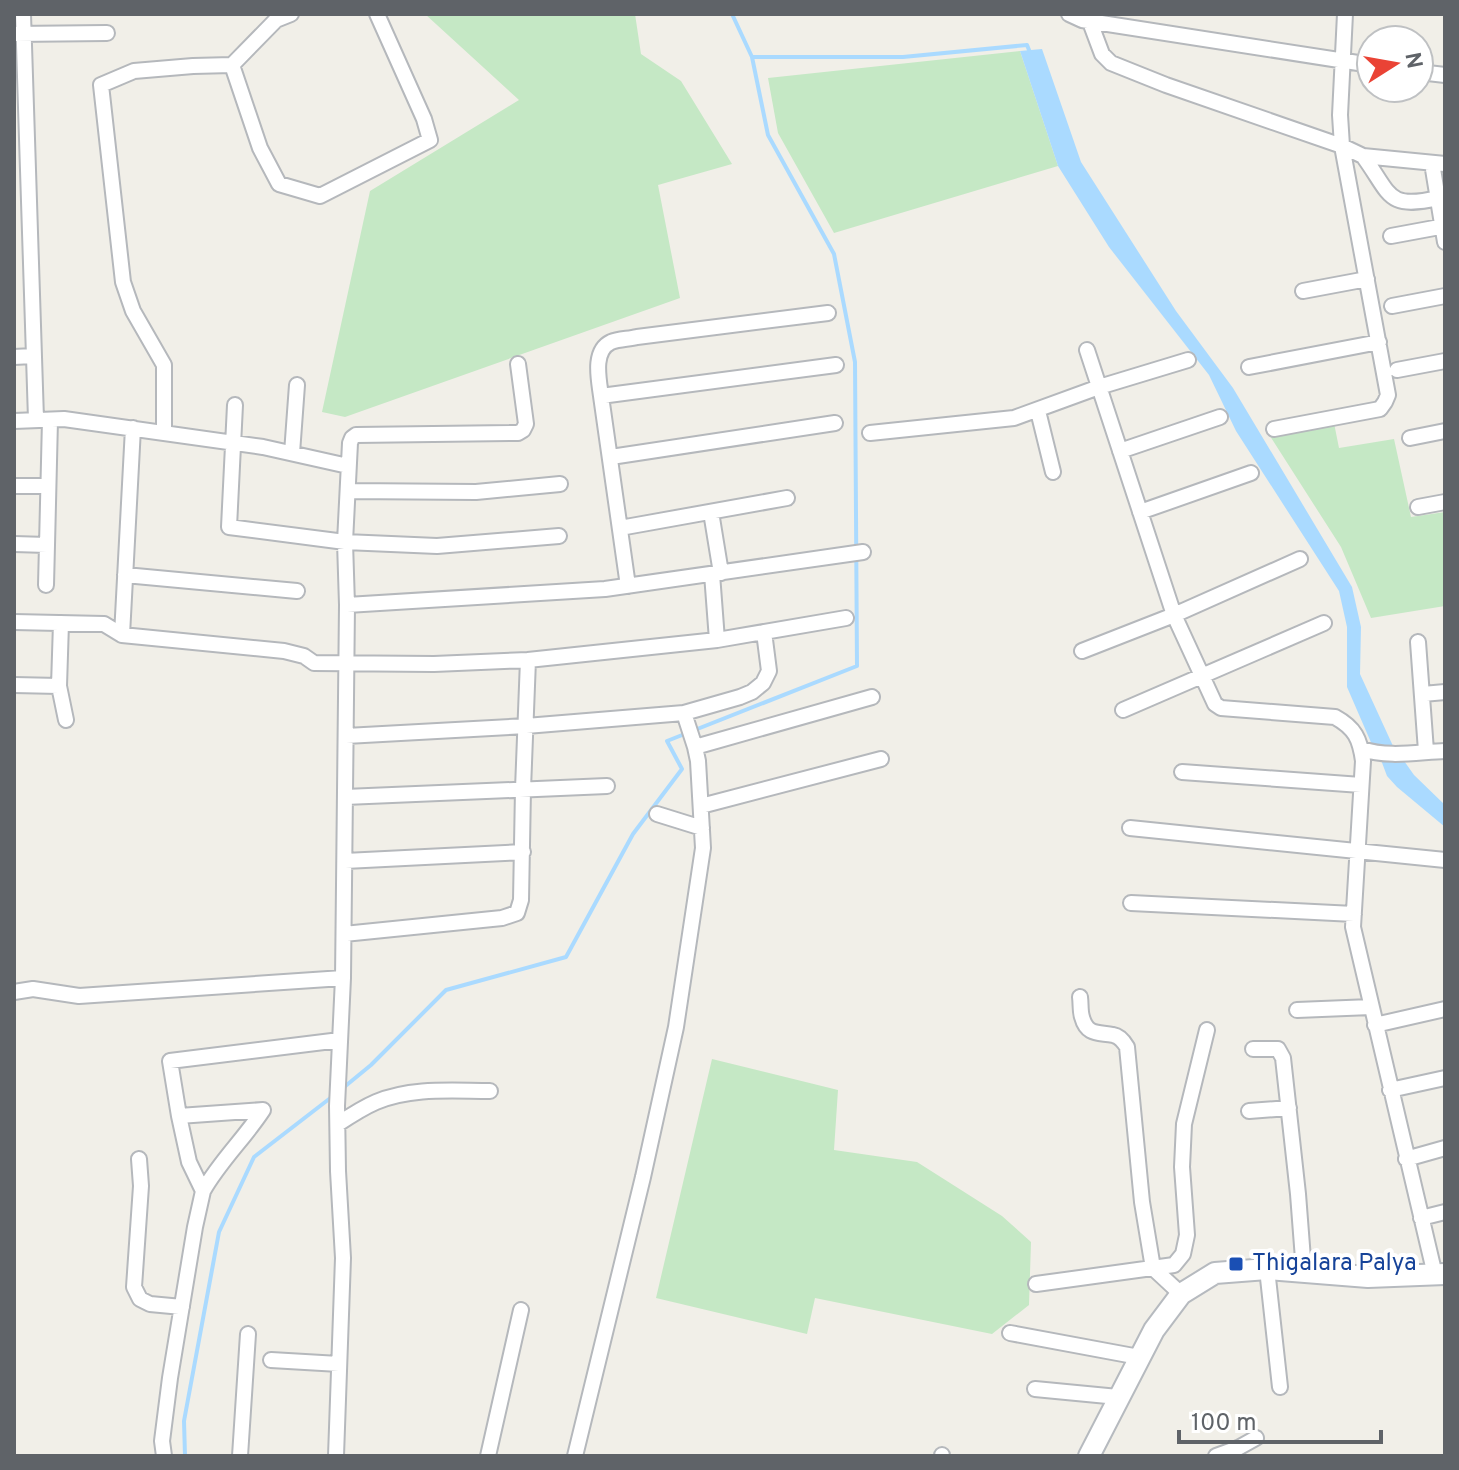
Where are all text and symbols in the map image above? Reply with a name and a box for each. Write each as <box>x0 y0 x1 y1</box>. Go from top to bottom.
north arrow <box>1355 24 1435 104</box>
text: N <box>1397 50 1427 71</box>
place label: Thigalara Palya <box>1252 1249 1417 1279</box>
marker: Thigalara Palya <box>1227 1255 1245 1273</box>
scale bar <box>1179 1394 1381 1444</box>
text: 100 m <box>1191 1409 1257 1439</box>

